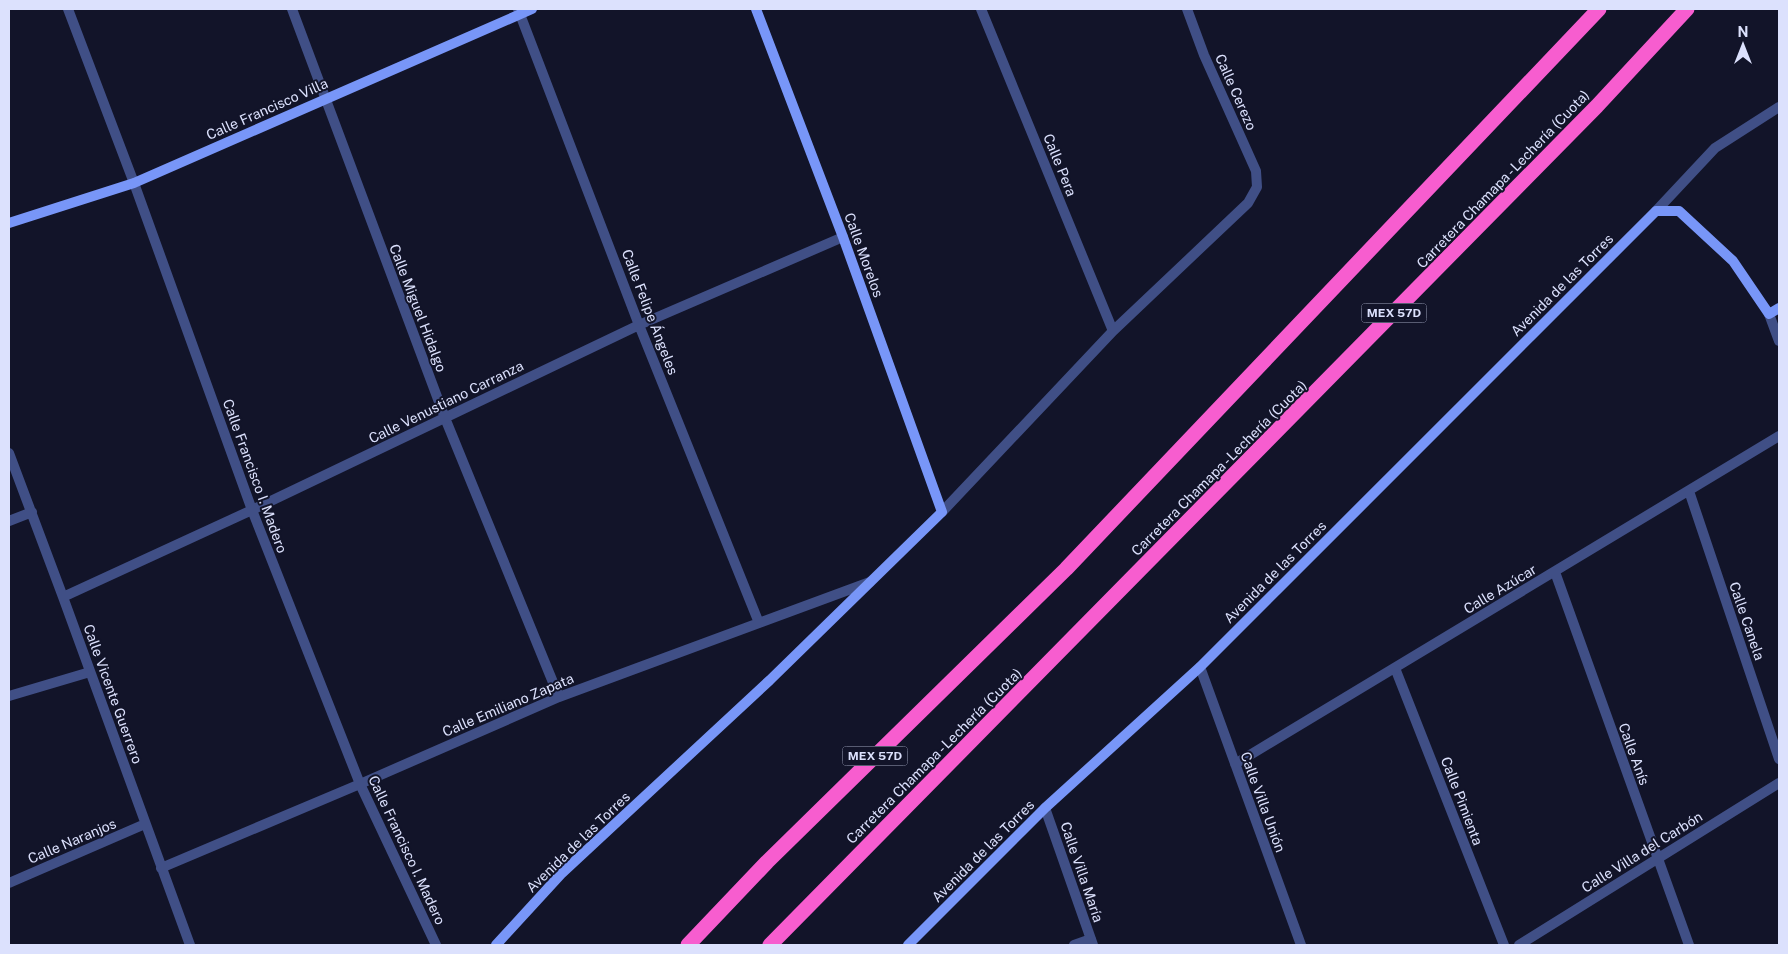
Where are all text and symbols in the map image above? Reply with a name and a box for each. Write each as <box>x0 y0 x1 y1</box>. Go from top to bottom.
north arrow <box>1718 20 1768 70</box>
text: N <box>1738 24 1748 40</box>
street label: Calle Cerezo <box>1212 51 1260 133</box>
street label: Calle Francisco Villa <box>204 75 330 143</box>
street label: Carretera Chamapa - Lechería (Cuota) <box>1414 87 1592 271</box>
street label: Calle Pera <box>1040 131 1080 199</box>
street label: Calle Morelos <box>841 211 887 299</box>
street label: Avenida de las Torres <box>1508 231 1616 339</box>
street label: Calle Miguel Hidalgo <box>386 242 450 374</box>
street label: Calle Felipe Ángeles <box>619 247 682 377</box>
road number: MEX 57D <box>1362 304 1426 322</box>
street label: Calle Venustiano Carranza <box>366 357 526 447</box>
street label: Carretera Chamapa - Lechería (Cuota) <box>1128 377 1310 559</box>
street label: Calle Francisco I. Madero <box>220 397 290 555</box>
street label: Avenida de las Torres <box>1221 518 1329 626</box>
street label: Calle Azúcar <box>1461 561 1539 617</box>
street label: Calle Canela <box>1726 580 1768 662</box>
street label: Calle Vicente Guerrero <box>80 622 146 766</box>
street label: Carretera Chamapa - Lechería (Cuota) <box>843 665 1025 847</box>
street label: Calle Emiliano Zapata <box>440 670 576 740</box>
street label: Calle Anís <box>1615 721 1653 787</box>
road number: MEX 57D <box>842 746 908 766</box>
street label: Calle Villa Unión <box>1237 750 1289 854</box>
street label: Calle Pimienta <box>1438 755 1486 847</box>
street label: Calle Francisco I. Madero <box>365 773 449 927</box>
street label: Avenida de las Torres <box>523 788 633 896</box>
street label: Avenida de las Torres <box>929 797 1037 905</box>
street label: Calle Villa del Carbón <box>1579 808 1705 896</box>
street label: Calle Naranjos <box>25 815 119 867</box>
street label: Calle Villa María <box>1057 820 1107 924</box>

